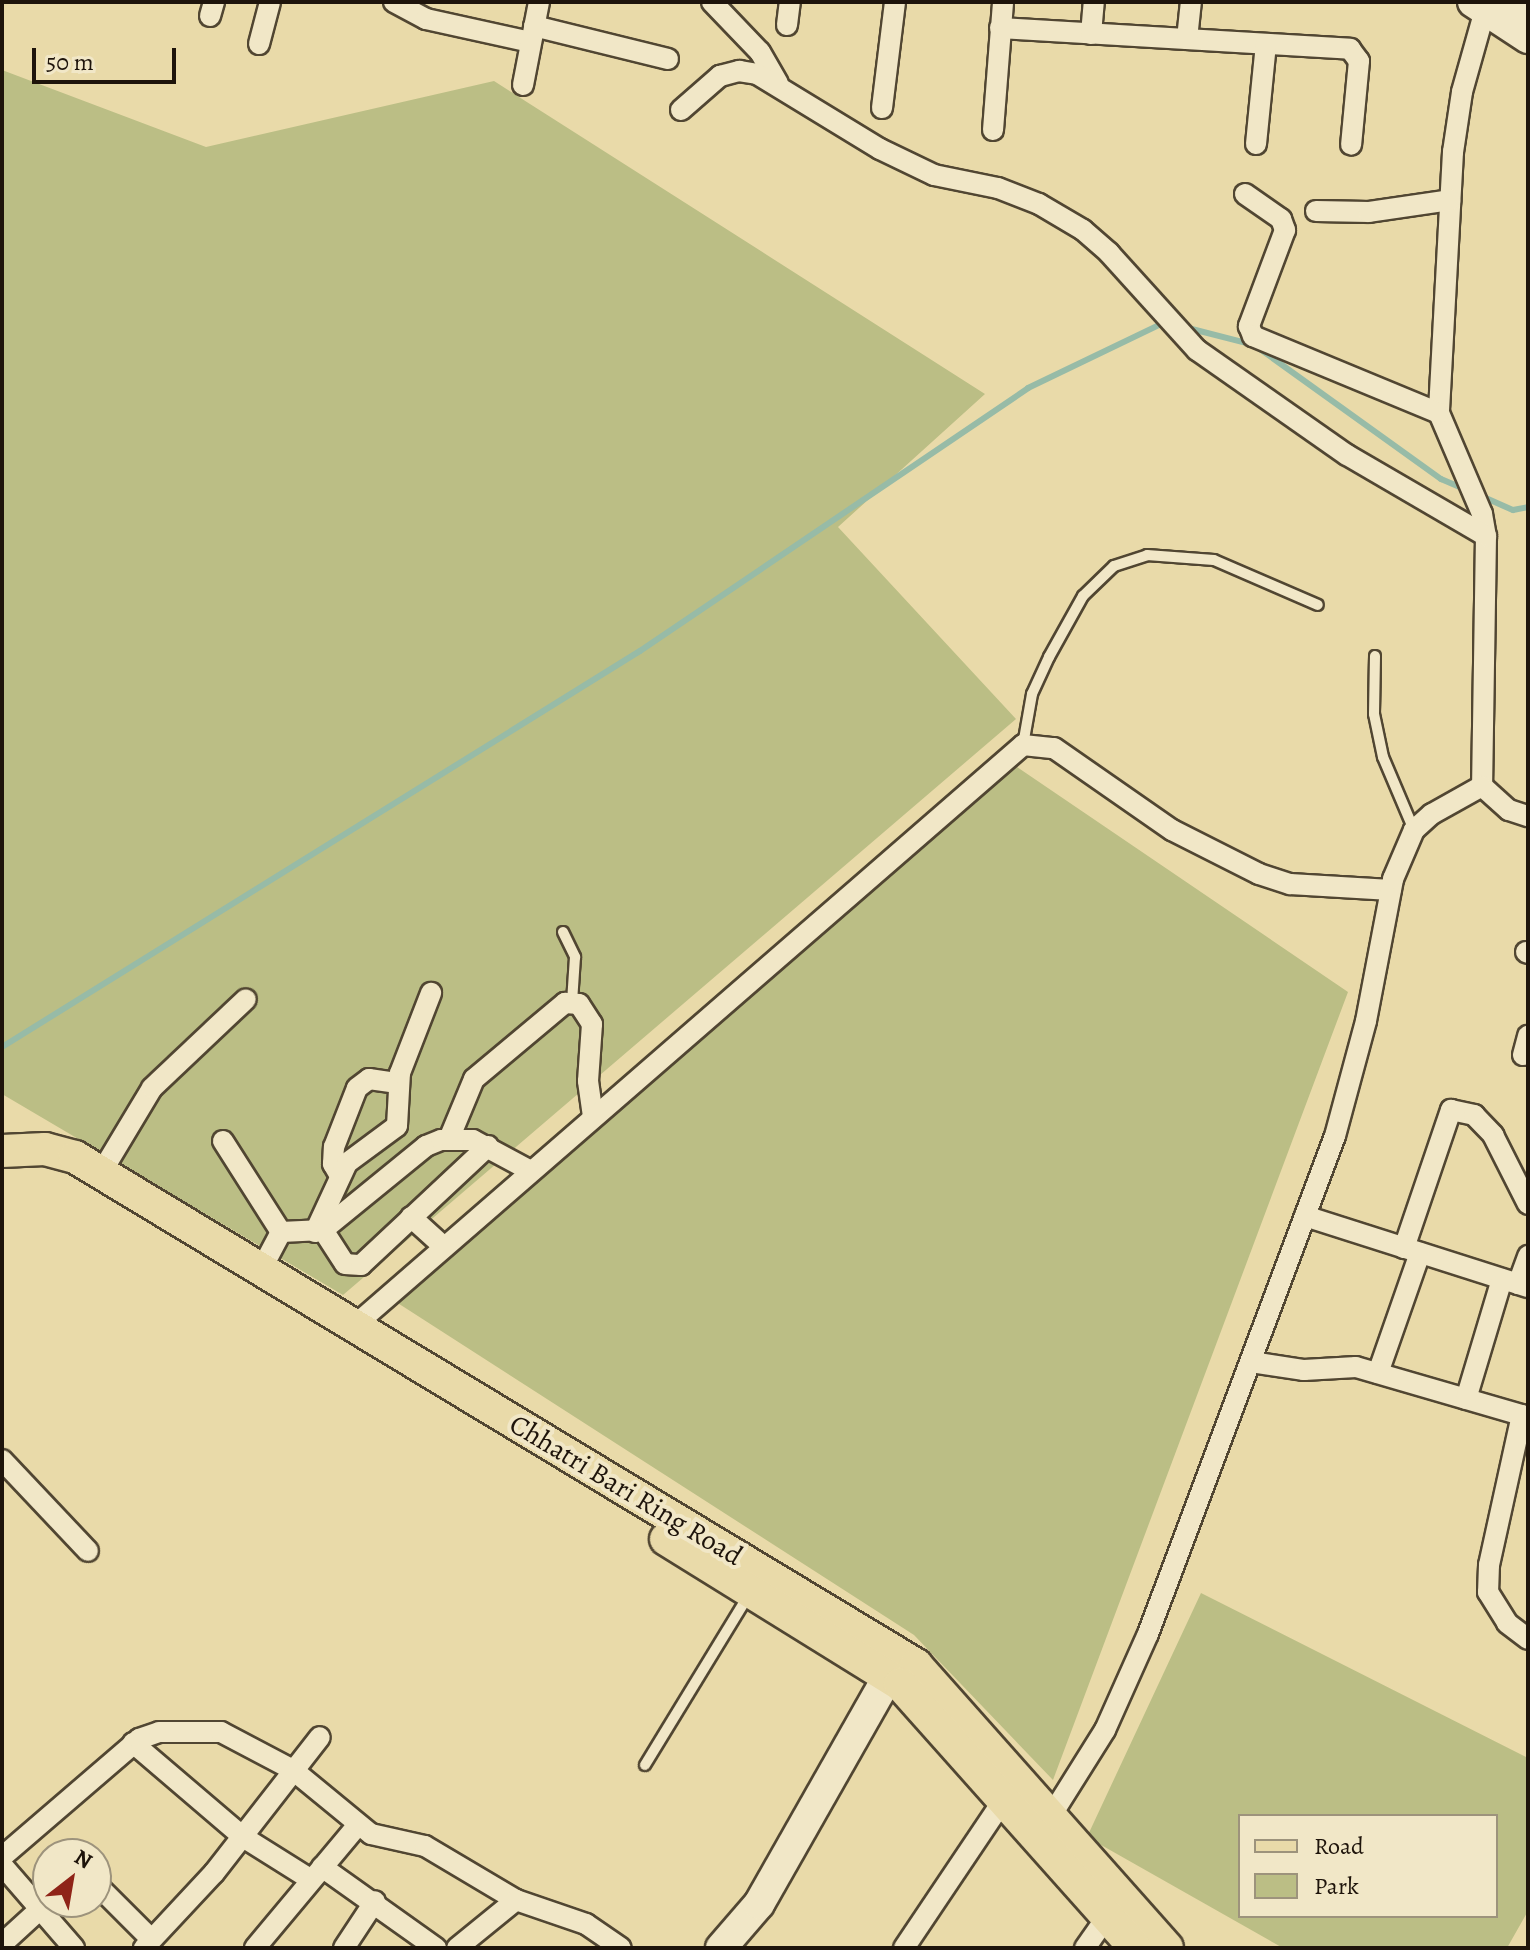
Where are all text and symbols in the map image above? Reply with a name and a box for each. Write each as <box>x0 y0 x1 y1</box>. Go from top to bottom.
scale bar <box>36 32 180 82</box>
text: 50 m <box>46 46 94 78</box>
street label: Chhatri Bari Ring Road <box>503 1407 749 1573</box>
legend <box>1238 1814 1498 1918</box>
text: Road <box>1314 1830 1364 1862</box>
north arrow <box>32 1838 112 1918</box>
text: N <box>69 1842 98 1876</box>
text: Park <box>1314 1870 1359 1902</box>

